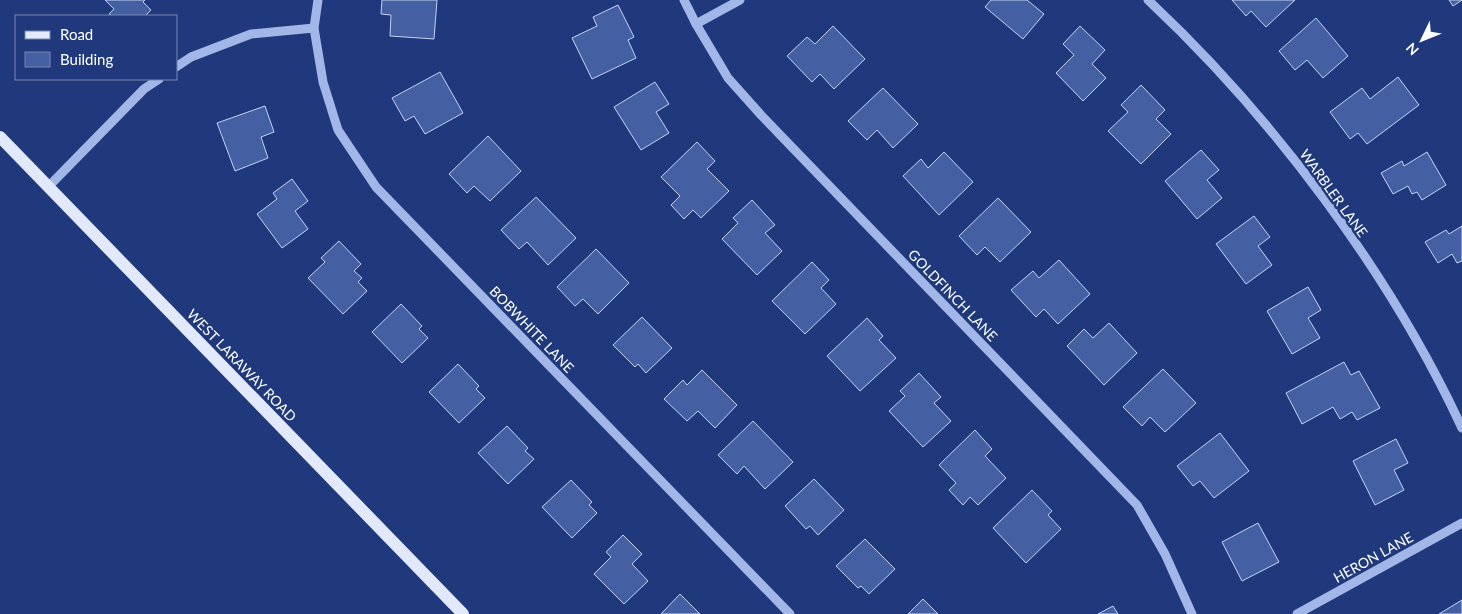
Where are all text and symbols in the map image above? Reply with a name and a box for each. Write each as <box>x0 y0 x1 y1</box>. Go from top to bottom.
legend <box>15 15 178 80</box>
north arrow <box>1397 15 1447 65</box>
text: Road <box>60 25 93 43</box>
text: N <box>1402 39 1422 59</box>
text: Building <box>60 50 113 68</box>
street label: WARBLER LANE <box>1296 146 1372 240</box>
street label: GOLDFINCH LANE <box>905 246 1001 344</box>
street label: BOBWHITE LANE <box>486 282 578 376</box>
street label: WEST LARAWAY ROAD <box>184 305 300 425</box>
street label: HERON LANE <box>1330 528 1416 586</box>

